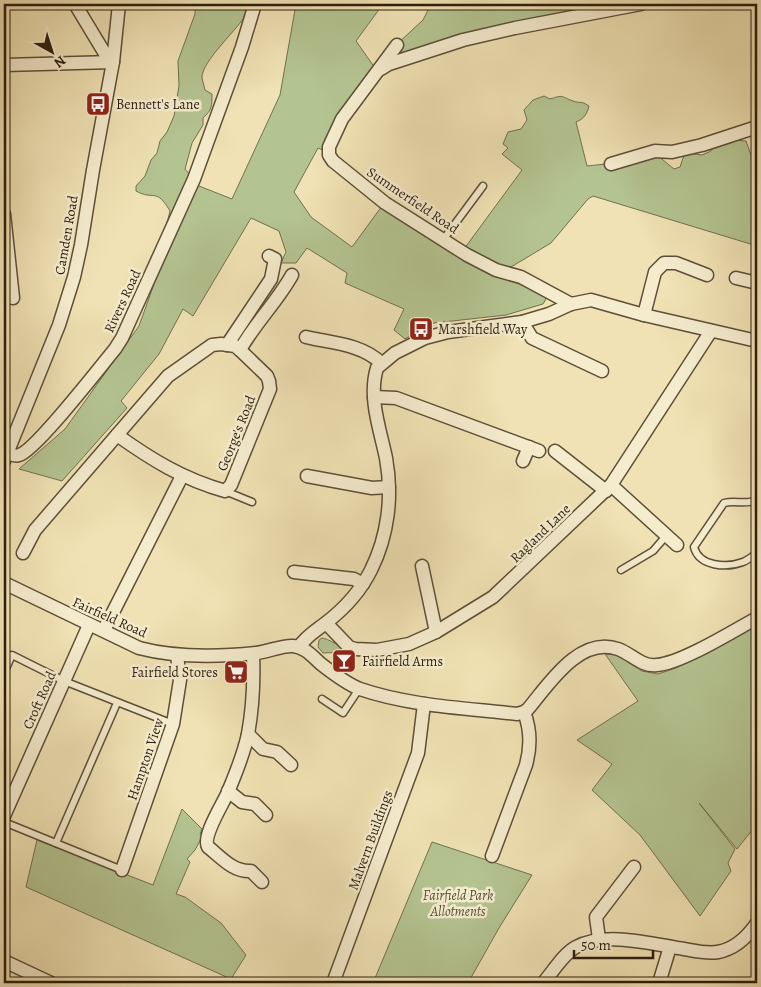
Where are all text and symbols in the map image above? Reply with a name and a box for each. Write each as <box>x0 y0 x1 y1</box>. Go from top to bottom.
north arrow <box>28 28 78 78</box>
text: N <box>50 51 70 72</box>
bus stop icon: Bennett's Lane <box>85 91 111 117</box>
place label: Bennett's Lane <box>116 95 200 114</box>
street label: Summerfield Road <box>363 163 463 239</box>
street label: Camden Road <box>50 193 83 276</box>
street label: Rivers Road <box>100 266 146 336</box>
bus stop icon: Marshfield Way <box>408 316 434 342</box>
place label: Marshfield Way <box>438 320 528 339</box>
street label: George's Road <box>213 392 260 474</box>
street label: Ragland Lane <box>506 500 575 567</box>
street label: Fairfield Road <box>70 593 151 643</box>
bar icon: Fairfield Arms <box>331 648 357 674</box>
place label: Fairfield Arms <box>362 652 443 671</box>
supermarket icon: Fairfield Stores <box>223 659 249 685</box>
place label: Fairfield Stores <box>131 663 218 682</box>
street label: Croft Road <box>18 668 61 732</box>
street label: Hampton View <box>122 715 168 803</box>
street label: Malvern Buildings <box>344 788 397 893</box>
park label: Fairfield Park Allotments <box>423 886 493 921</box>
scale bar <box>574 927 652 959</box>
text: 50 m <box>581 935 611 955</box>

